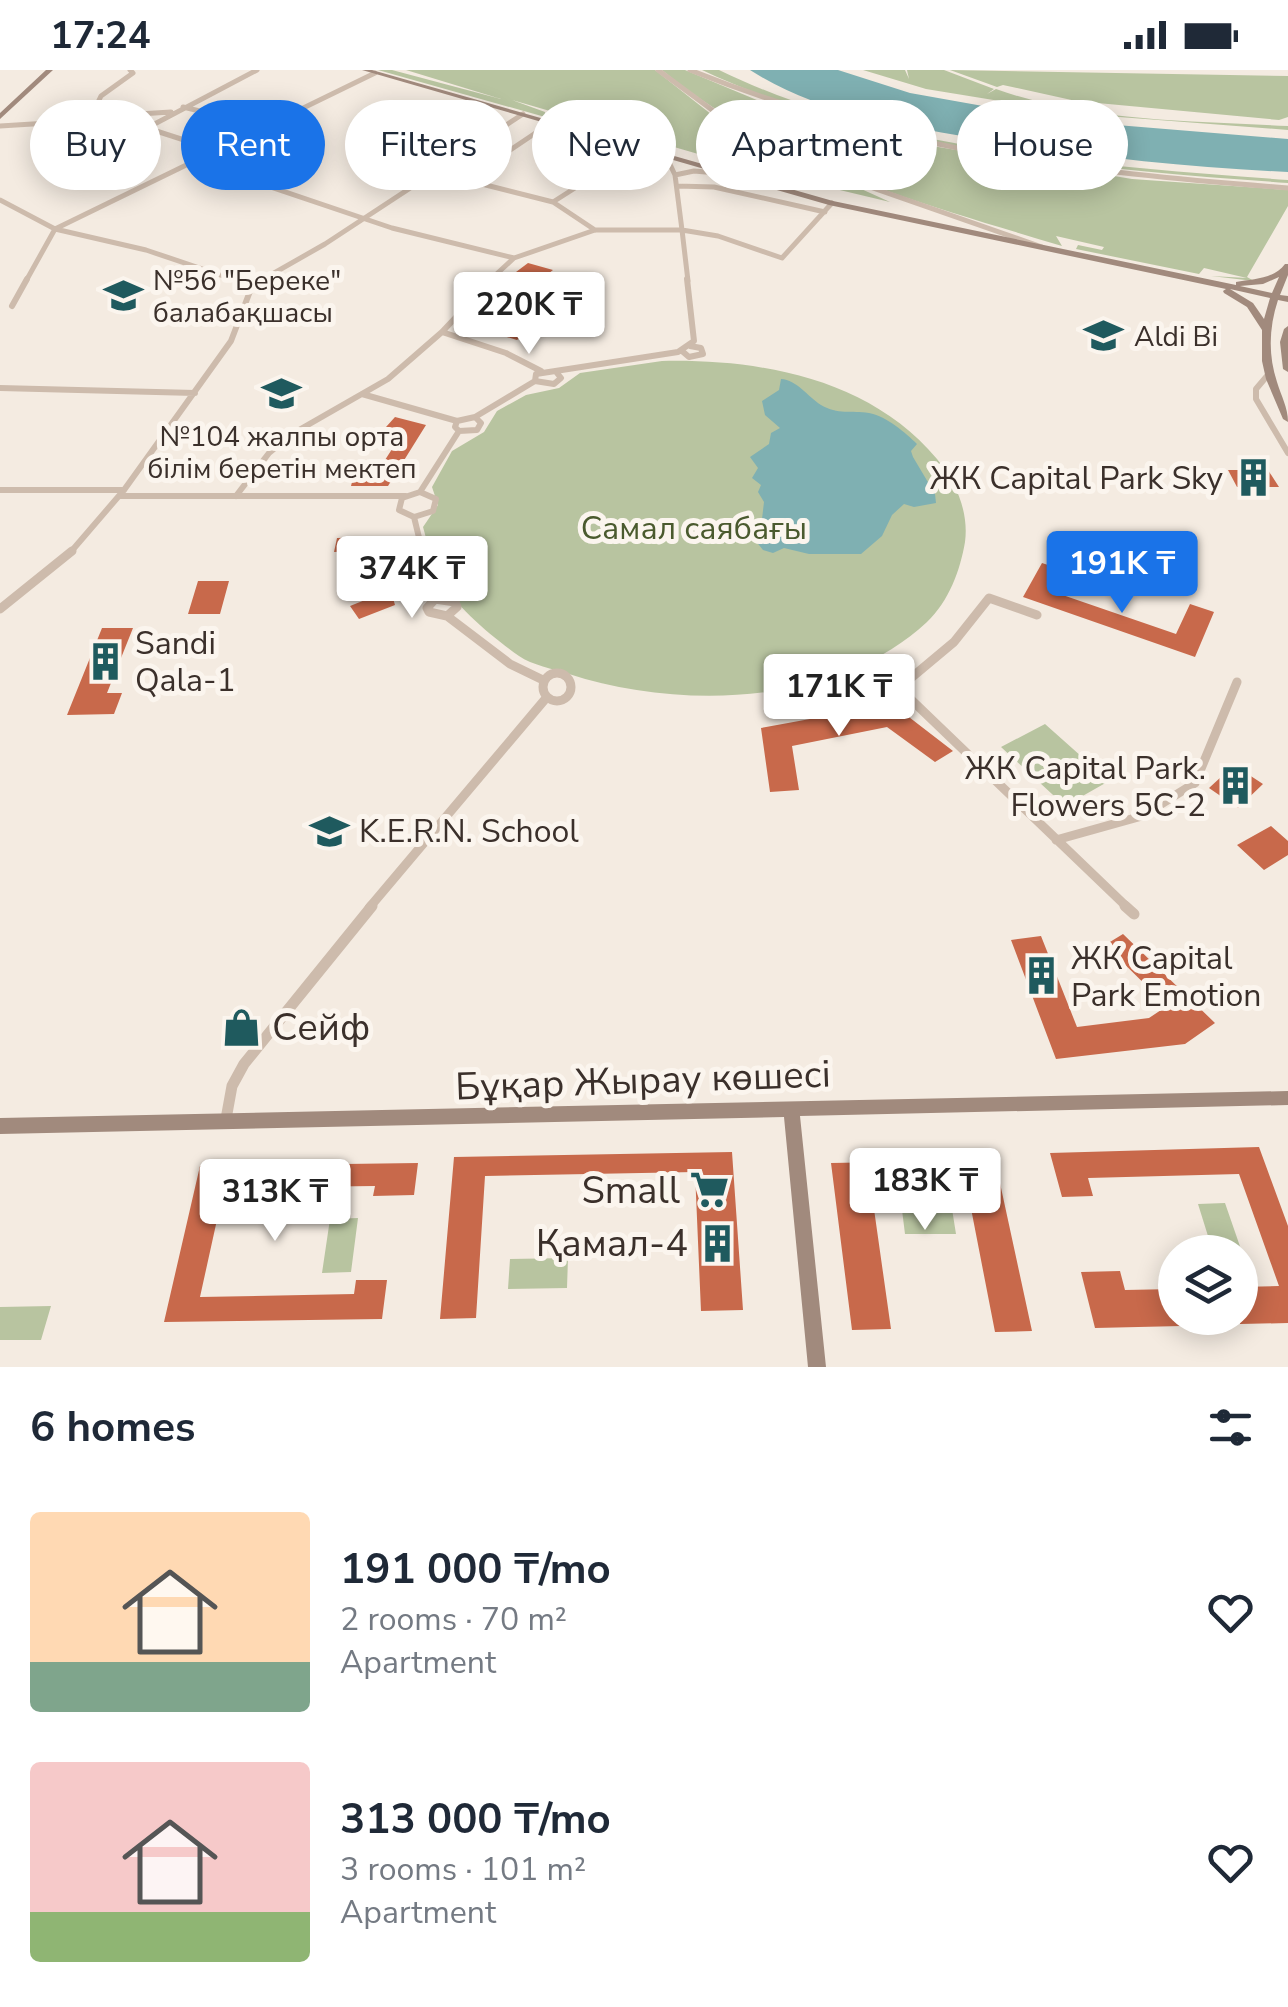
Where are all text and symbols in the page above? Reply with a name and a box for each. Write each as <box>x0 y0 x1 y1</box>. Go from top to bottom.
text: 17:24 <box>50 10 151 61</box>
chip: Buy <box>30 100 161 190</box>
chip: Rent <box>181 100 325 190</box>
chip: Filters <box>345 100 512 190</box>
chip: New <box>532 100 676 190</box>
chip: Apartment <box>696 100 937 190</box>
chip: House <box>957 100 1128 190</box>
place label: №56 "Береке" балабақшасы <box>153 262 341 332</box>
pin: 220K ₸ <box>448 272 610 357</box>
school or university icon: №56 "Береке" балабақшасы <box>102 275 144 317</box>
text: 220K ₸ <box>476 283 582 326</box>
school or university icon: Aldi Bi <box>1083 315 1125 357</box>
place label: Aldi Bi <box>1134 318 1218 356</box>
school or university icon: №104 жалпы орта білім беретін мектеп <box>261 372 303 414</box>
place label: №104 жалпы орта білім беретін мектеп <box>147 418 417 488</box>
place label: ЖК Capital Park Sky <box>930 457 1224 500</box>
building icon: ЖК Capital Park Sky <box>1232 457 1274 499</box>
park label: Самал саябағы <box>581 507 807 550</box>
pin: 191K ₸ <box>1041 531 1203 616</box>
pin: 374K ₸ <box>331 536 493 621</box>
text: 191K ₸ <box>1069 542 1175 585</box>
text: 374K ₸ <box>359 547 465 590</box>
place label: Sandi Qala-1 <box>135 622 236 702</box>
building icon: Sandi Qala-1 <box>84 640 126 682</box>
pin: 171K ₸ <box>758 654 920 739</box>
text: 171K ₸ <box>786 665 892 708</box>
place label: ЖК Capital Park. Flowers 5C-2 <box>965 747 1206 827</box>
building icon: ЖК Capital Park. Flowers 5C-2 <box>1215 765 1257 807</box>
school or university icon: K.E.R.N. School <box>308 810 350 852</box>
place label: K.E.R.N. School <box>359 810 579 853</box>
place label: ЖК Capital Park Emotion <box>1071 937 1261 1017</box>
building icon: ЖК Capital Park Emotion <box>1020 955 1062 997</box>
place label: Сейф <box>272 1002 370 1053</box>
shop icon: Сейф <box>221 1006 263 1048</box>
street label: Бұқар Жырау көшесі <box>454 1048 832 1113</box>
pin: 183K ₸ <box>844 1148 1006 1233</box>
pin: 313K ₸ <box>194 1159 356 1244</box>
text: 183K ₸ <box>872 1159 978 1202</box>
place label: Small <box>581 1165 680 1216</box>
supermarket icon: Small <box>689 1169 731 1211</box>
text: 313K ₸ <box>222 1170 328 1213</box>
place label: Қамал-4 <box>536 1218 688 1269</box>
building icon: Қамал-4 <box>697 1222 739 1264</box>
map controls <box>1158 1235 1258 1335</box>
button: layers <box>1158 1235 1258 1335</box>
text: 6 homes <box>30 1399 195 1456</box>
icon: filters <box>1203 1400 1258 1455</box>
text: 191 000 ₸/mo <box>340 1541 611 1598</box>
icon: home <box>110 1552 230 1672</box>
icon: heart <box>1203 1585 1258 1640</box>
text: 2 rooms · 70 m² <box>340 1598 567 1641</box>
text: Apartment <box>340 1641 496 1684</box>
text: 313 000 ₸/mo <box>340 1791 611 1848</box>
icon: home <box>110 1802 230 1922</box>
icon: heart <box>1203 1835 1258 1890</box>
text: 3 rooms · 101 m² <box>340 1848 586 1891</box>
text: Apartment <box>340 1891 496 1934</box>

